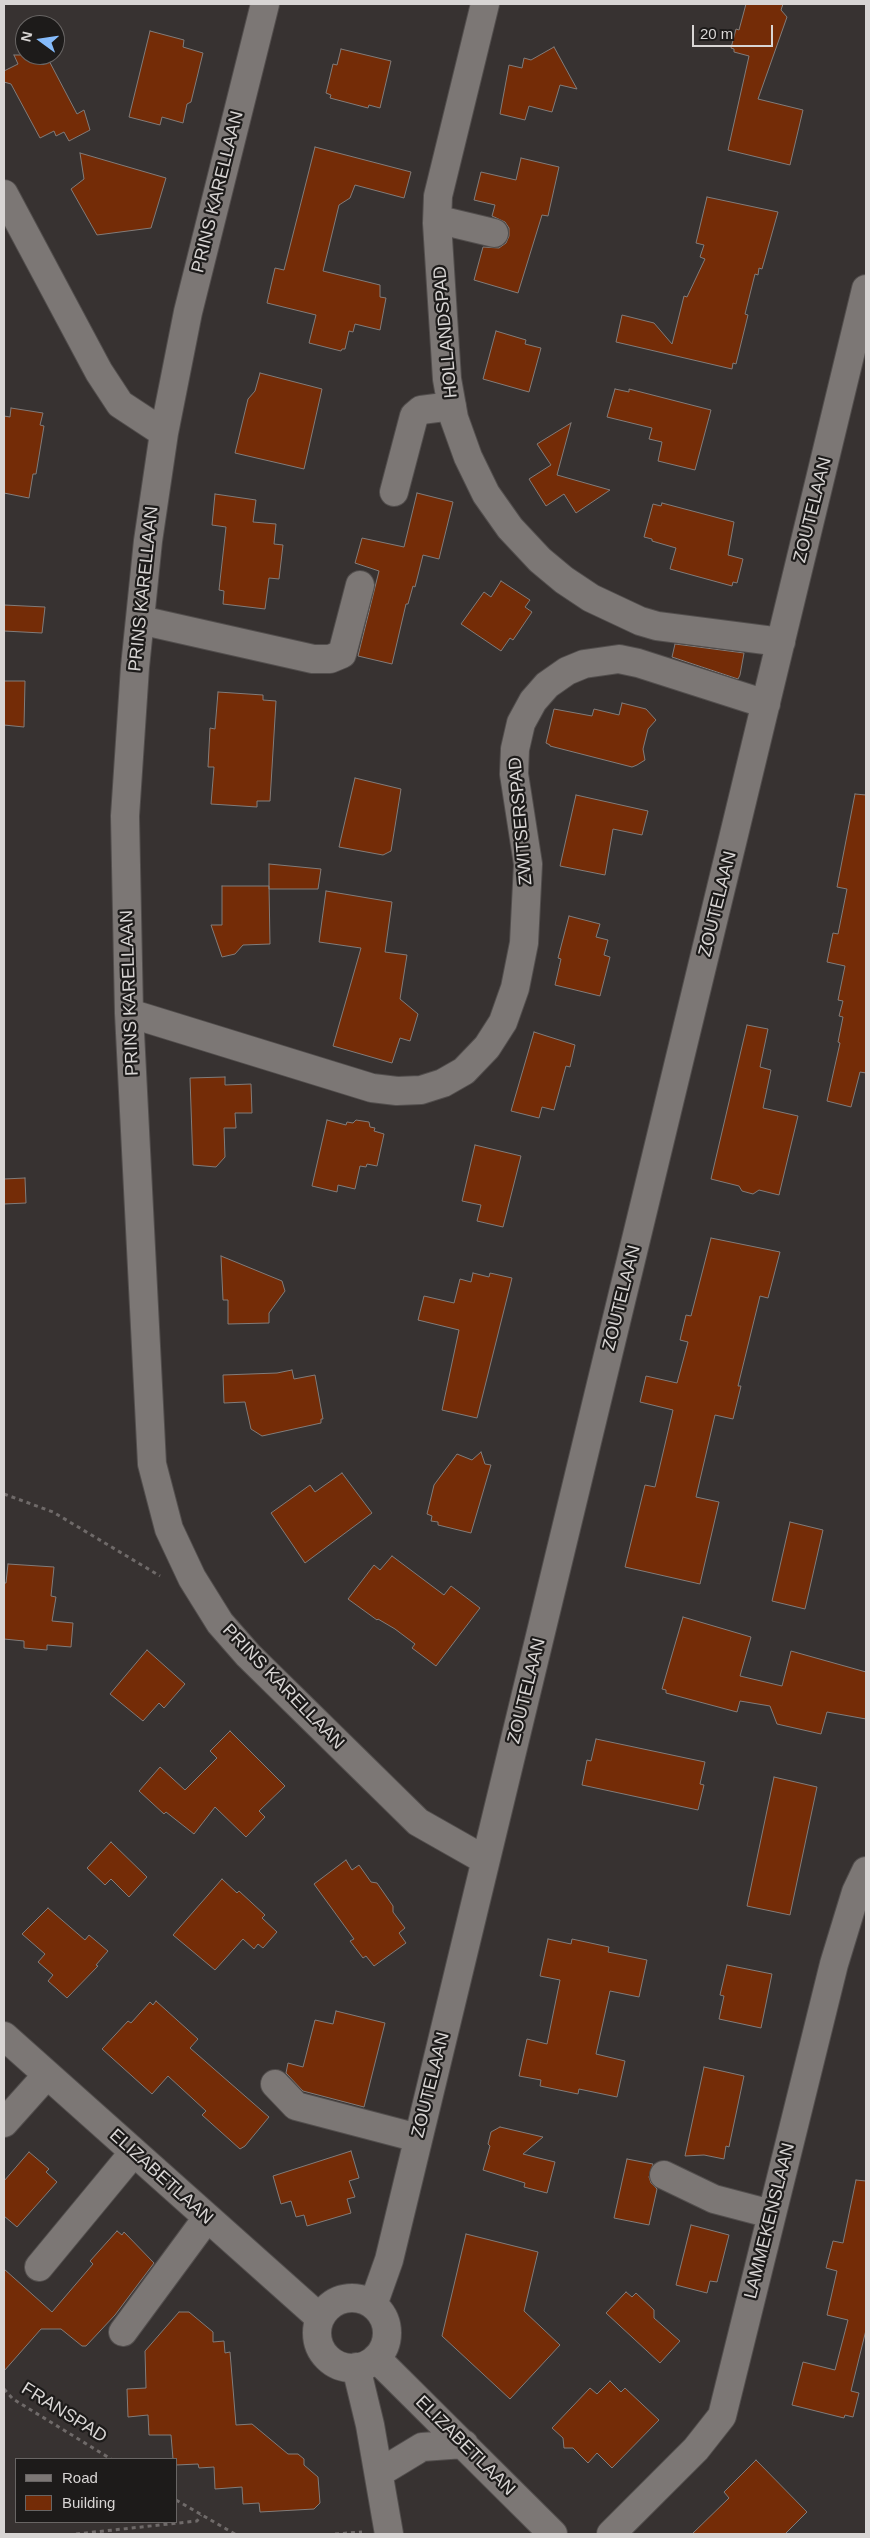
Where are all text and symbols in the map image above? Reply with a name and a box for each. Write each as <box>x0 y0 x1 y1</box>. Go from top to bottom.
north arrow <box>15 15 65 65</box>
scale bar <box>695 15 776 47</box>
text: 20 m <box>700 25 733 42</box>
text: N <box>17 30 35 43</box>
street label: PRINS KARELLAAN <box>187 109 249 275</box>
street label: HOLLANDSPAD <box>429 265 463 399</box>
street label: ZOUTELAAN <box>789 455 837 565</box>
street label: PRINS KARELLAAN <box>125 505 163 673</box>
street label: ZWITSERSPAD <box>505 756 537 886</box>
street label: ZOUTELAAN <box>694 849 742 959</box>
street label: PRINS KARELLAAN <box>116 910 144 1076</box>
street label: ZOUTELAAN <box>598 1243 646 1353</box>
street label: PRINS KARELLAAN <box>218 1620 348 1754</box>
street label: ZOUTELAAN <box>503 1636 551 1746</box>
street label: ZOUTELAAN <box>407 2030 455 2140</box>
street label: ELIZABETLAAN <box>105 2125 217 2229</box>
street label: LAMMEKENSLAAN <box>740 2141 800 2301</box>
street label: FRANSPAD <box>17 2378 111 2448</box>
street label: ELIZABETLAAN <box>411 2392 519 2500</box>
legend <box>15 2458 178 2523</box>
text: Road <box>62 2469 98 2486</box>
text: Building <box>62 2494 115 2511</box>

